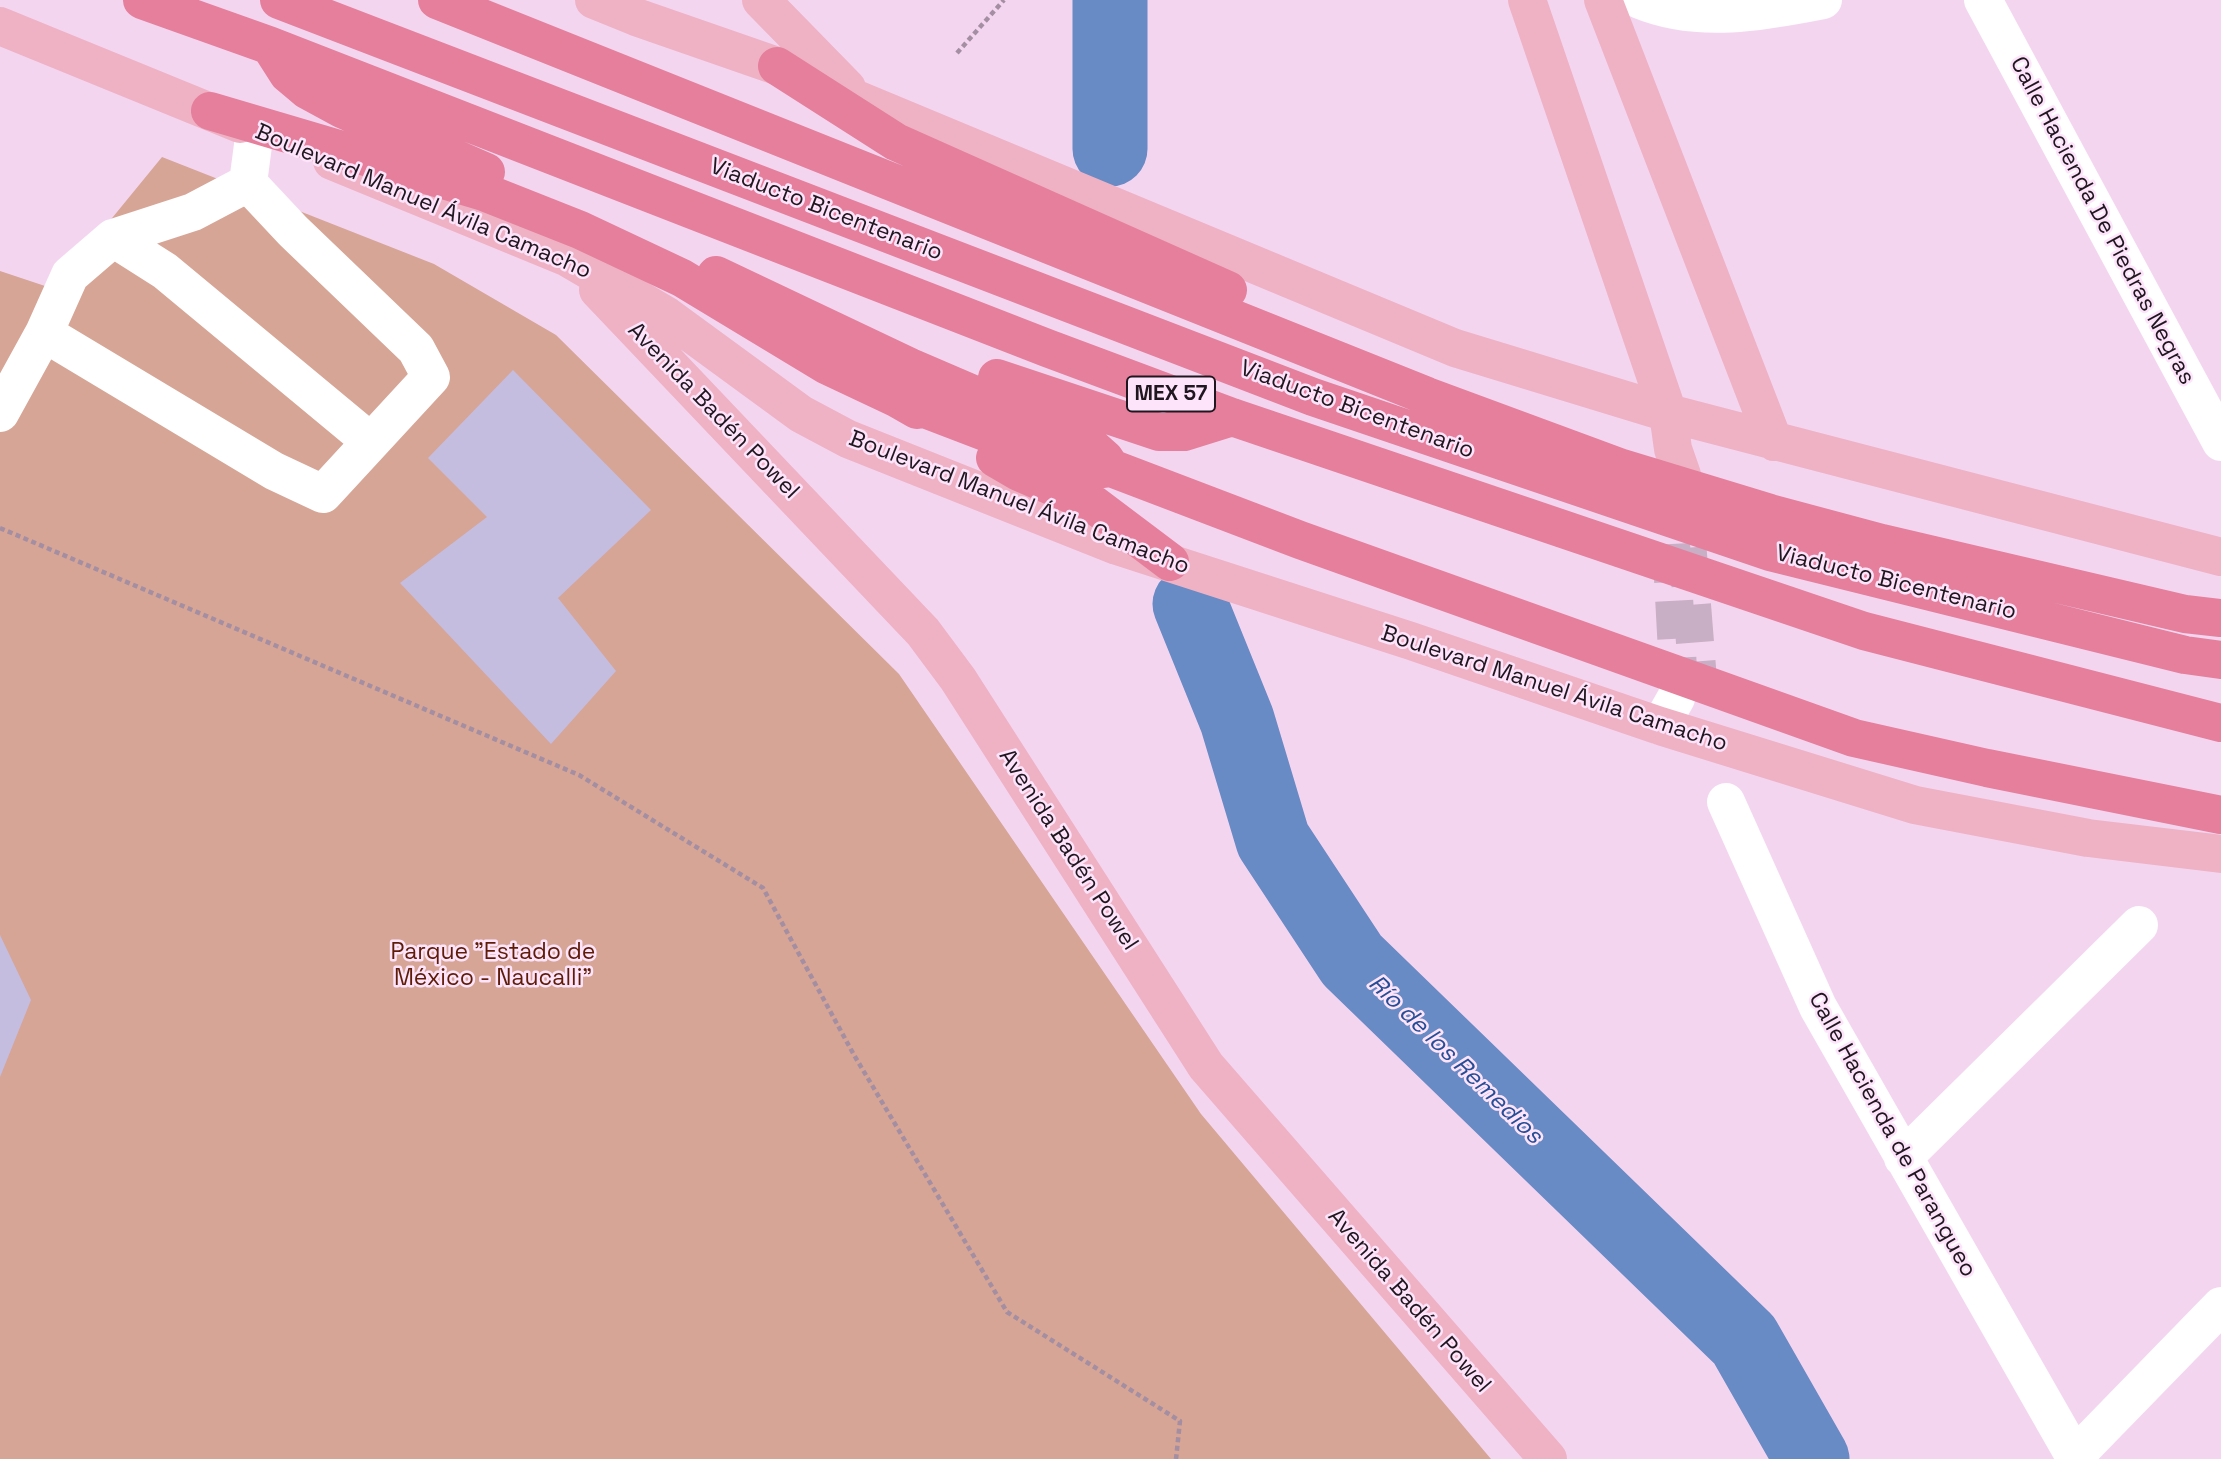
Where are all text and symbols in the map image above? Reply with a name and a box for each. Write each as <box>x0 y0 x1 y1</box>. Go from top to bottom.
street label: Calle Hacienda De Piedras Negras <box>2004 52 2200 390</box>
street label: Boulevard Manuel Ávila Camacho <box>251 118 595 286</box>
street label: Viaducto Bicentenario <box>706 153 946 267</box>
street label: Avenida Badén Powel <box>622 317 804 505</box>
street label: Viaducto Bicentenario <box>1236 355 1478 465</box>
road number: MEX 57 <box>1127 376 1215 412</box>
street label: Boulevard Manuel Ávila Camacho <box>845 425 1193 581</box>
street label: Viaducto Bicentenario <box>1773 540 2019 626</box>
street label: Boulevard Manuel Ávila Camacho <box>1377 620 1731 758</box>
street label: Avenida Badén Powel <box>993 744 1143 956</box>
park label: Parque "Estado de México - Naucalli" <box>391 939 595 993</box>
water label: Río de los Remedios <box>1362 970 1548 1150</box>
street label: Calle Hacienda de Parangueo <box>1802 988 1982 1282</box>
street label: Avenida Badén Powel <box>1322 1203 1496 1399</box>

